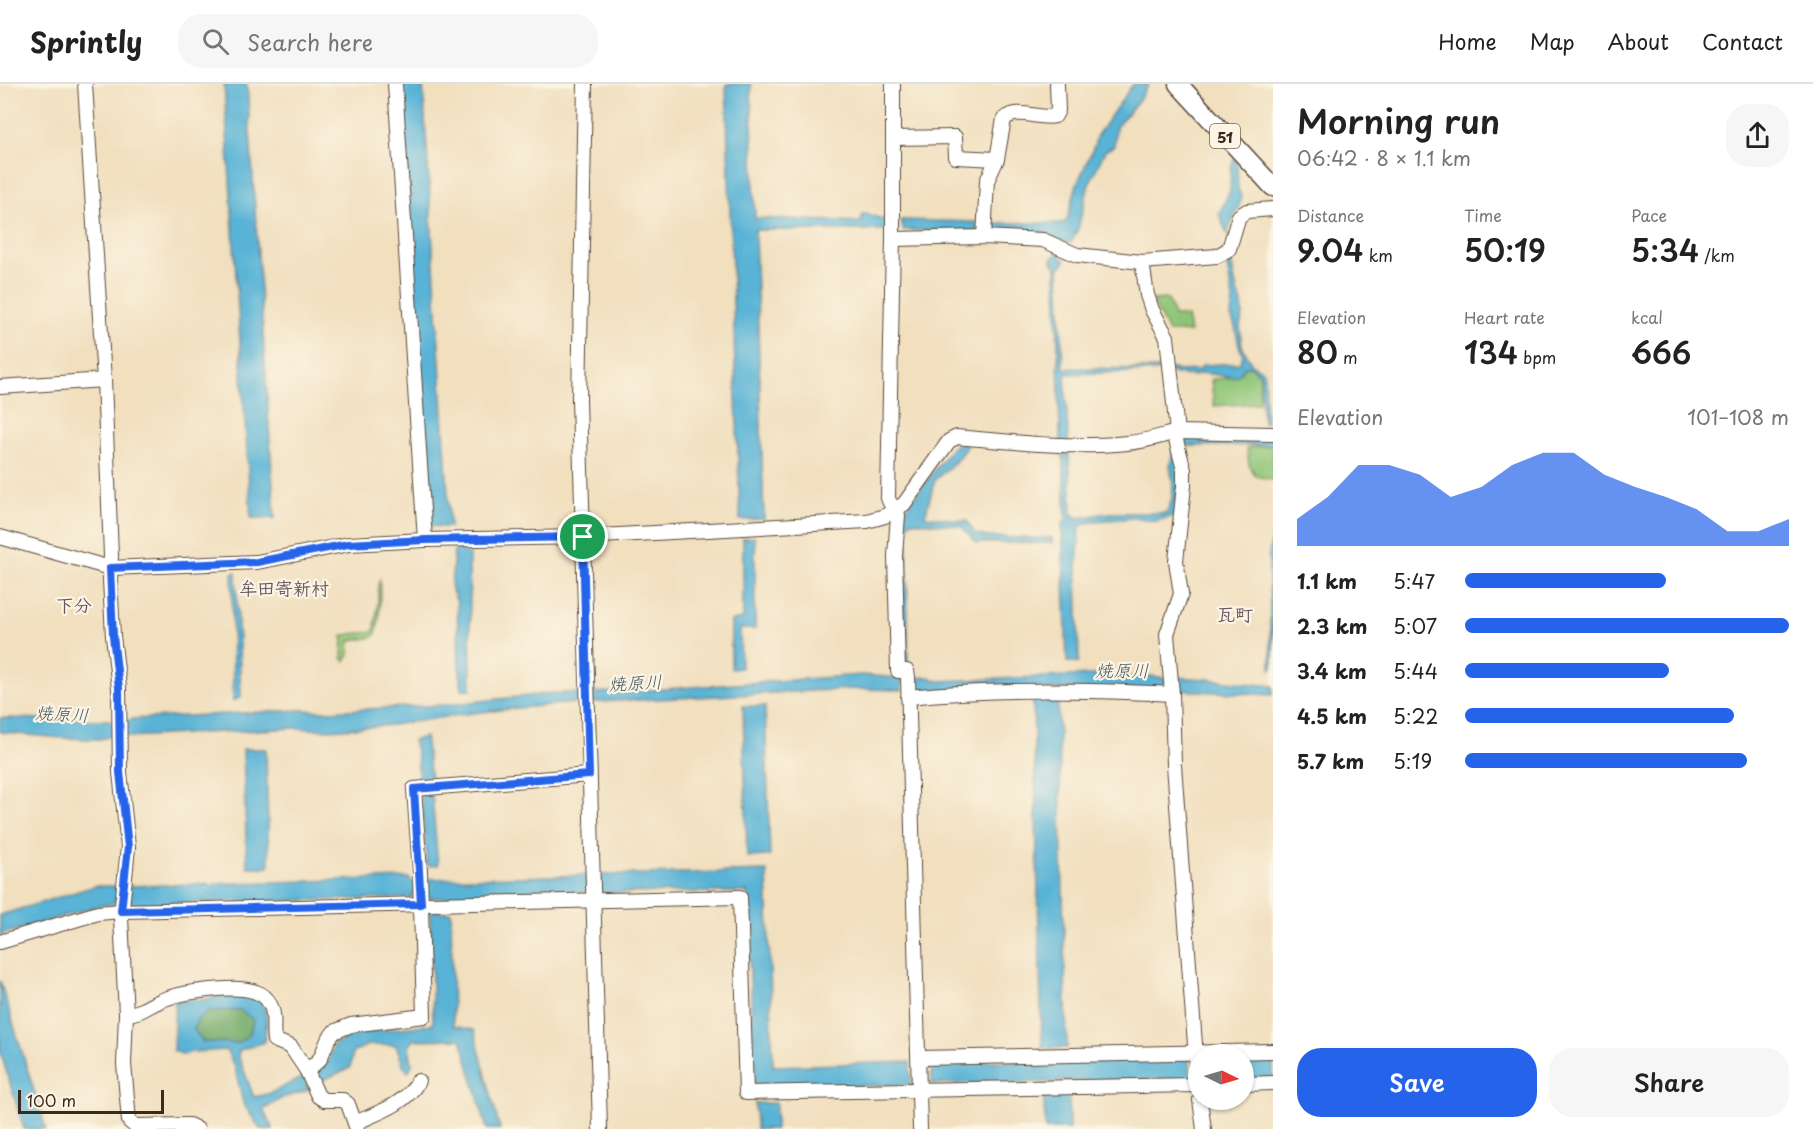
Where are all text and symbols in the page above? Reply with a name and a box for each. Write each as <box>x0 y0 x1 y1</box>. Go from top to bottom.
search box <box>178 14 598 68</box>
text: Sprintly <box>30 20 142 63</box>
icon: search <box>199 25 232 58</box>
text: Search here <box>247 25 373 58</box>
text: Home <box>1438 25 1497 57</box>
text: Map <box>1530 25 1575 57</box>
text: About <box>1608 25 1669 57</box>
text: Contact <box>1702 25 1783 57</box>
text: Morning run <box>1297 95 1500 145</box>
button: share <box>1726 104 1789 167</box>
road number: 51 <box>1210 124 1240 148</box>
text: 06:42 · 8 × 1.1 km <box>1297 143 1471 173</box>
text: Distance <box>1297 203 1364 227</box>
text: Time <box>1464 203 1502 227</box>
text: Pace <box>1631 203 1667 227</box>
text: 9.04 <box>1297 227 1364 272</box>
text: 50:19 <box>1464 227 1546 272</box>
text: 5:34 <box>1631 227 1699 272</box>
text: km <box>1364 243 1393 267</box>
text: /km <box>1699 243 1735 267</box>
text: Elevation <box>1297 305 1366 329</box>
text: Heart rate <box>1464 305 1545 329</box>
text: kcal <box>1631 305 1663 329</box>
text: 80 <box>1297 329 1338 374</box>
text: 134 <box>1464 329 1518 374</box>
text: 666 <box>1631 329 1691 374</box>
text: m <box>1338 345 1358 369</box>
text: bpm <box>1518 345 1556 369</box>
text: Elevation <box>1297 402 1383 432</box>
text: 101–108 m <box>1687 402 1789 432</box>
pin <box>557 511 608 562</box>
icon: arrive <box>566 520 599 553</box>
text: 1.1 km <box>1297 566 1357 596</box>
text: 5:47 <box>1393 566 1435 596</box>
district label: 牟田寄新村 <box>239 574 329 601</box>
district label: 下分 <box>56 591 92 618</box>
district label: 瓦町 <box>1217 600 1253 627</box>
text: 2.3 km <box>1297 611 1367 641</box>
text: 5:07 <box>1393 611 1437 641</box>
water label: 焼原川 <box>1095 656 1149 683</box>
text: 3.4 km <box>1297 656 1367 686</box>
text: 5:44 <box>1393 656 1438 686</box>
water label: 焼原川 <box>607 667 663 697</box>
water label: 焼原川 <box>34 698 90 728</box>
text: 4.5 km <box>1297 701 1367 731</box>
text: 5:22 <box>1393 701 1438 731</box>
text: 5.7 km <box>1297 746 1364 776</box>
text: 5:19 <box>1393 746 1432 776</box>
north arrow <box>1188 1044 1254 1110</box>
map controls <box>1188 1044 1254 1110</box>
button: Save <box>1297 1048 1537 1117</box>
button: Share <box>1549 1048 1789 1117</box>
scale bar <box>18 1087 164 1114</box>
text: 100 m <box>27 1088 76 1112</box>

